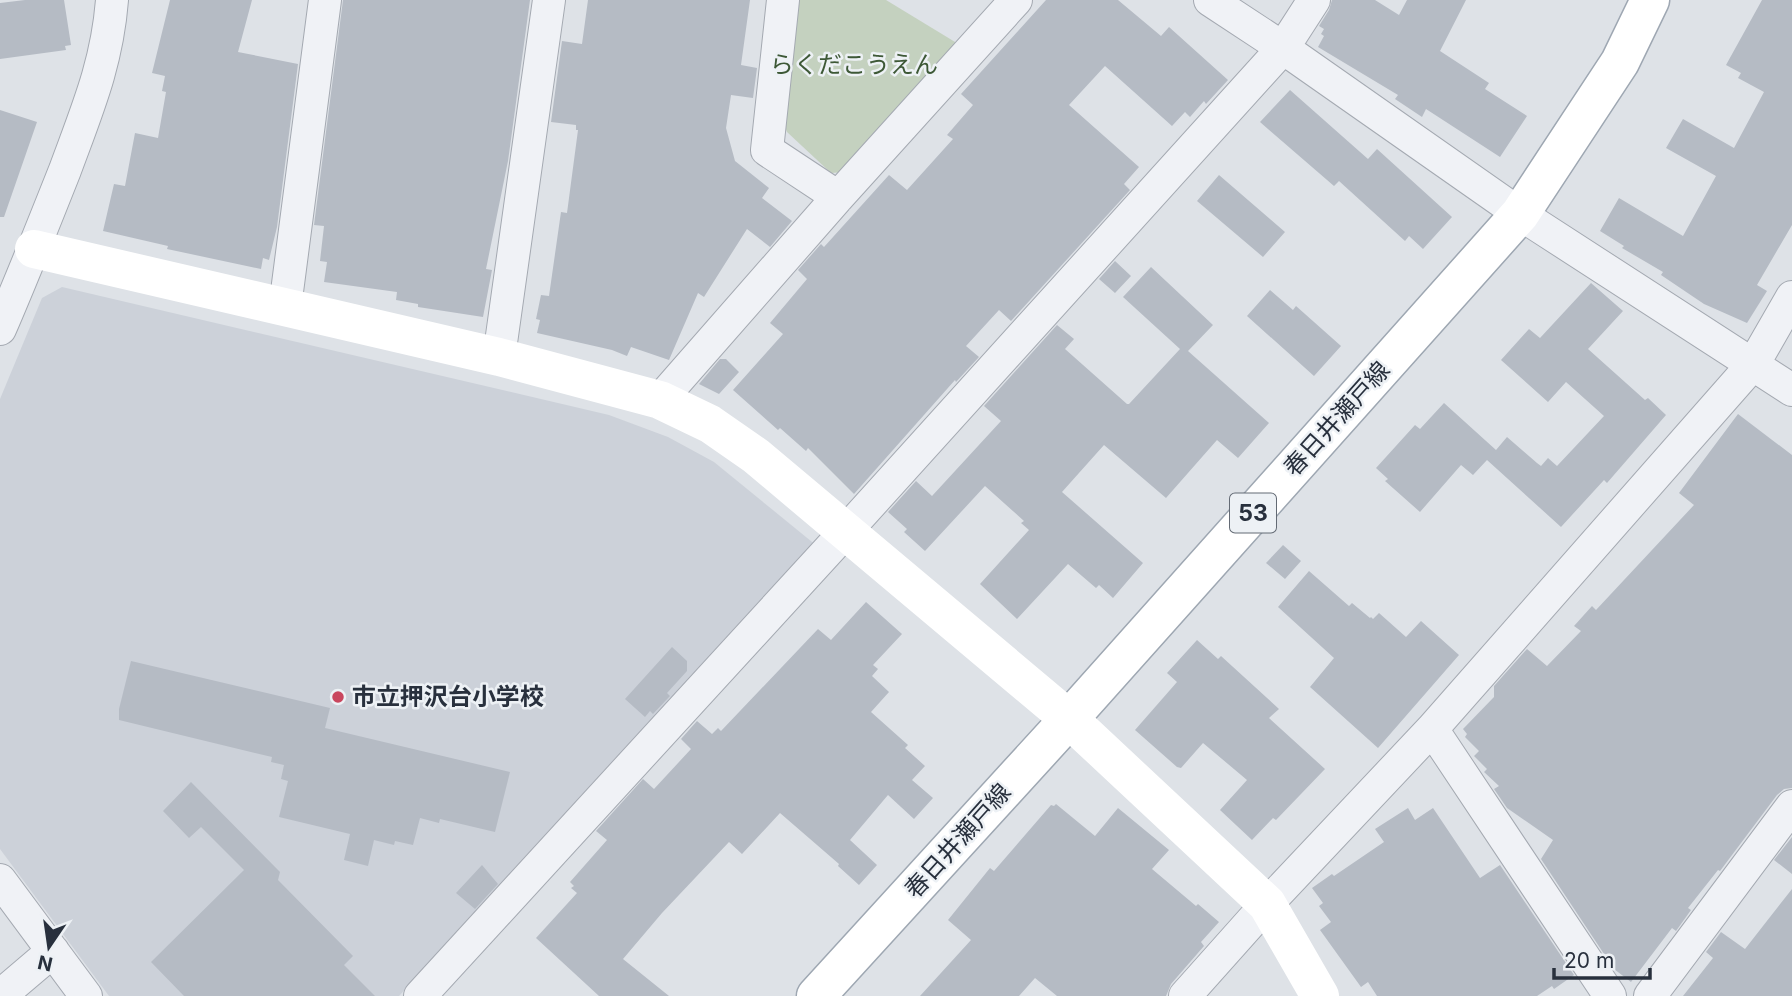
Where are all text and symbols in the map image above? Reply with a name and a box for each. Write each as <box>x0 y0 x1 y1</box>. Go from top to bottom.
park label: らくだこうえん <box>770 50 938 79</box>
street label: 春日井瀬戸線 <box>1278 355 1396 482</box>
road number: 53 <box>1230 494 1276 533</box>
place label: 市立押沢台小学校 <box>352 682 544 711</box>
marker: 市立押沢台小学校 <box>330 689 346 705</box>
street label: 春日井瀬戸線 <box>899 777 1017 904</box>
north arrow <box>14 912 84 982</box>
scale bar <box>1554 936 1650 980</box>
text: 20 m <box>1564 948 1614 973</box>
text: N <box>36 950 55 976</box>

